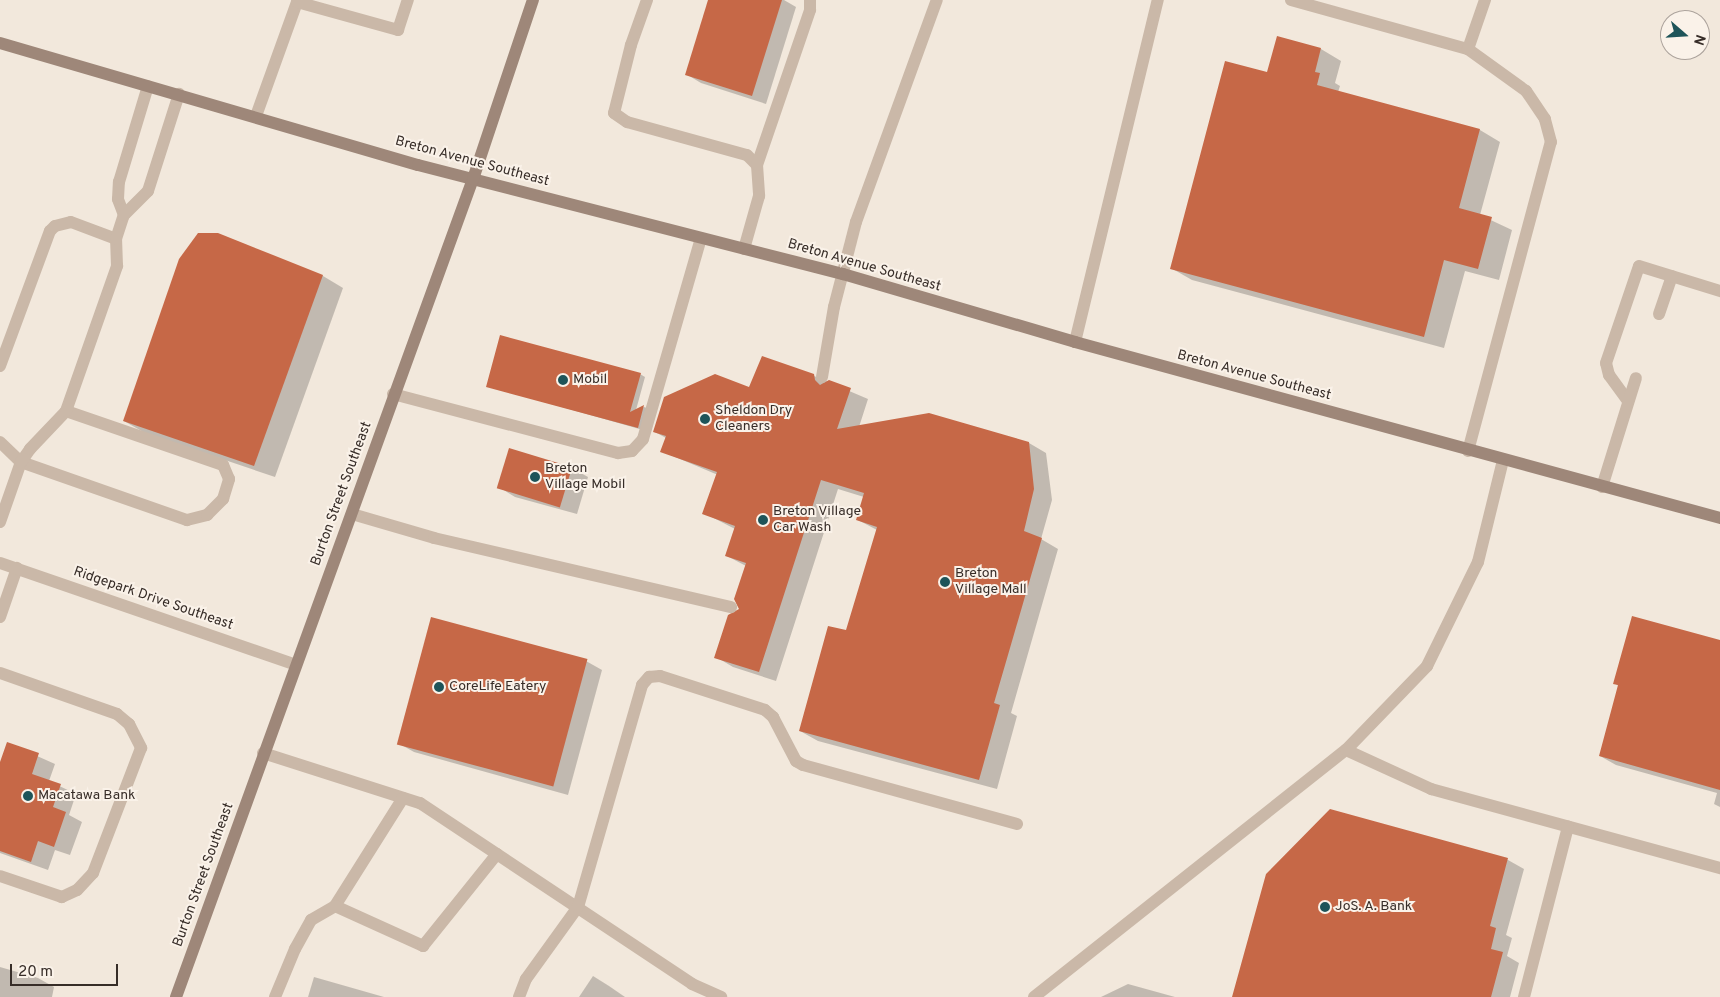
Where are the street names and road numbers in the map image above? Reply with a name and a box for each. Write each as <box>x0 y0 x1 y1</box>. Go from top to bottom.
street label: Breton Avenue Southeast <box>393 133 551 191</box>
street label: Breton Avenue Southeast <box>785 236 943 296</box>
street label: Breton Avenue Southeast <box>1175 347 1333 405</box>
street label: Burton Street Southeast <box>308 420 376 568</box>
street label: Ridgepark Drive Southeast <box>71 564 235 634</box>
street label: Burton Street Southeast <box>170 801 238 949</box>

